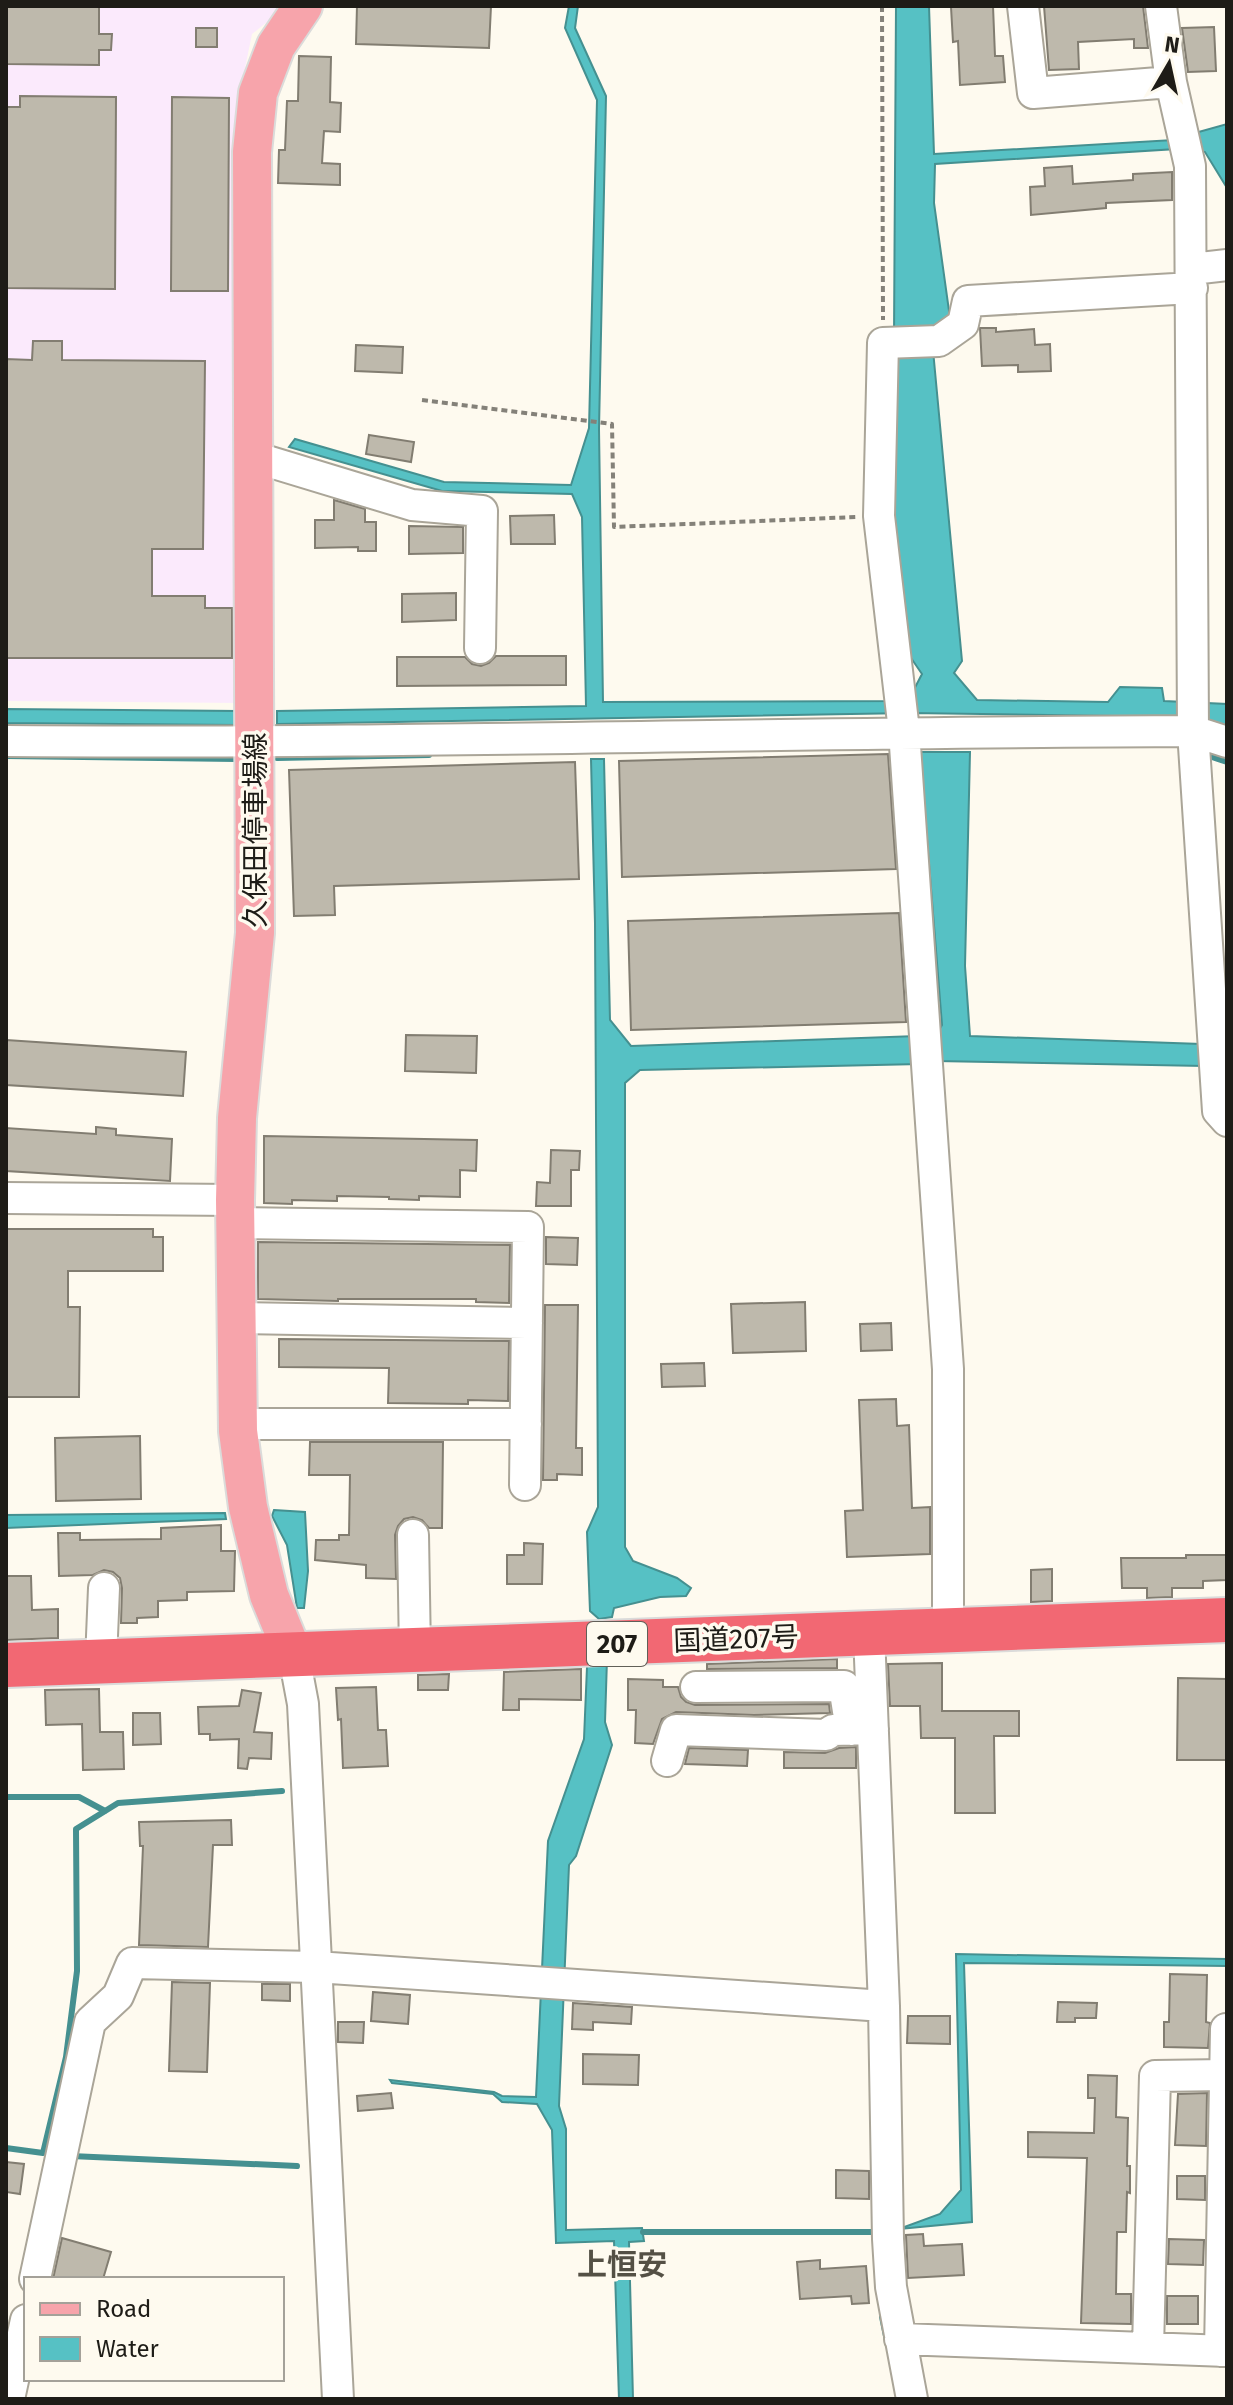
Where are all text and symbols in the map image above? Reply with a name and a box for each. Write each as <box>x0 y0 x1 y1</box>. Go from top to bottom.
north arrow <box>1129 24 1209 104</box>
text: N <box>1163 30 1181 59</box>
street label: 久保田停車場線 <box>239 732 272 928</box>
street label: 国道207号 <box>673 1620 799 1658</box>
road number: 207 <box>587 1622 647 1666</box>
district label: 上恒安 <box>577 2247 667 2283</box>
legend <box>24 2277 284 2381</box>
text: Road <box>96 2295 151 2323</box>
text: Water <box>96 2335 160 2363</box>

